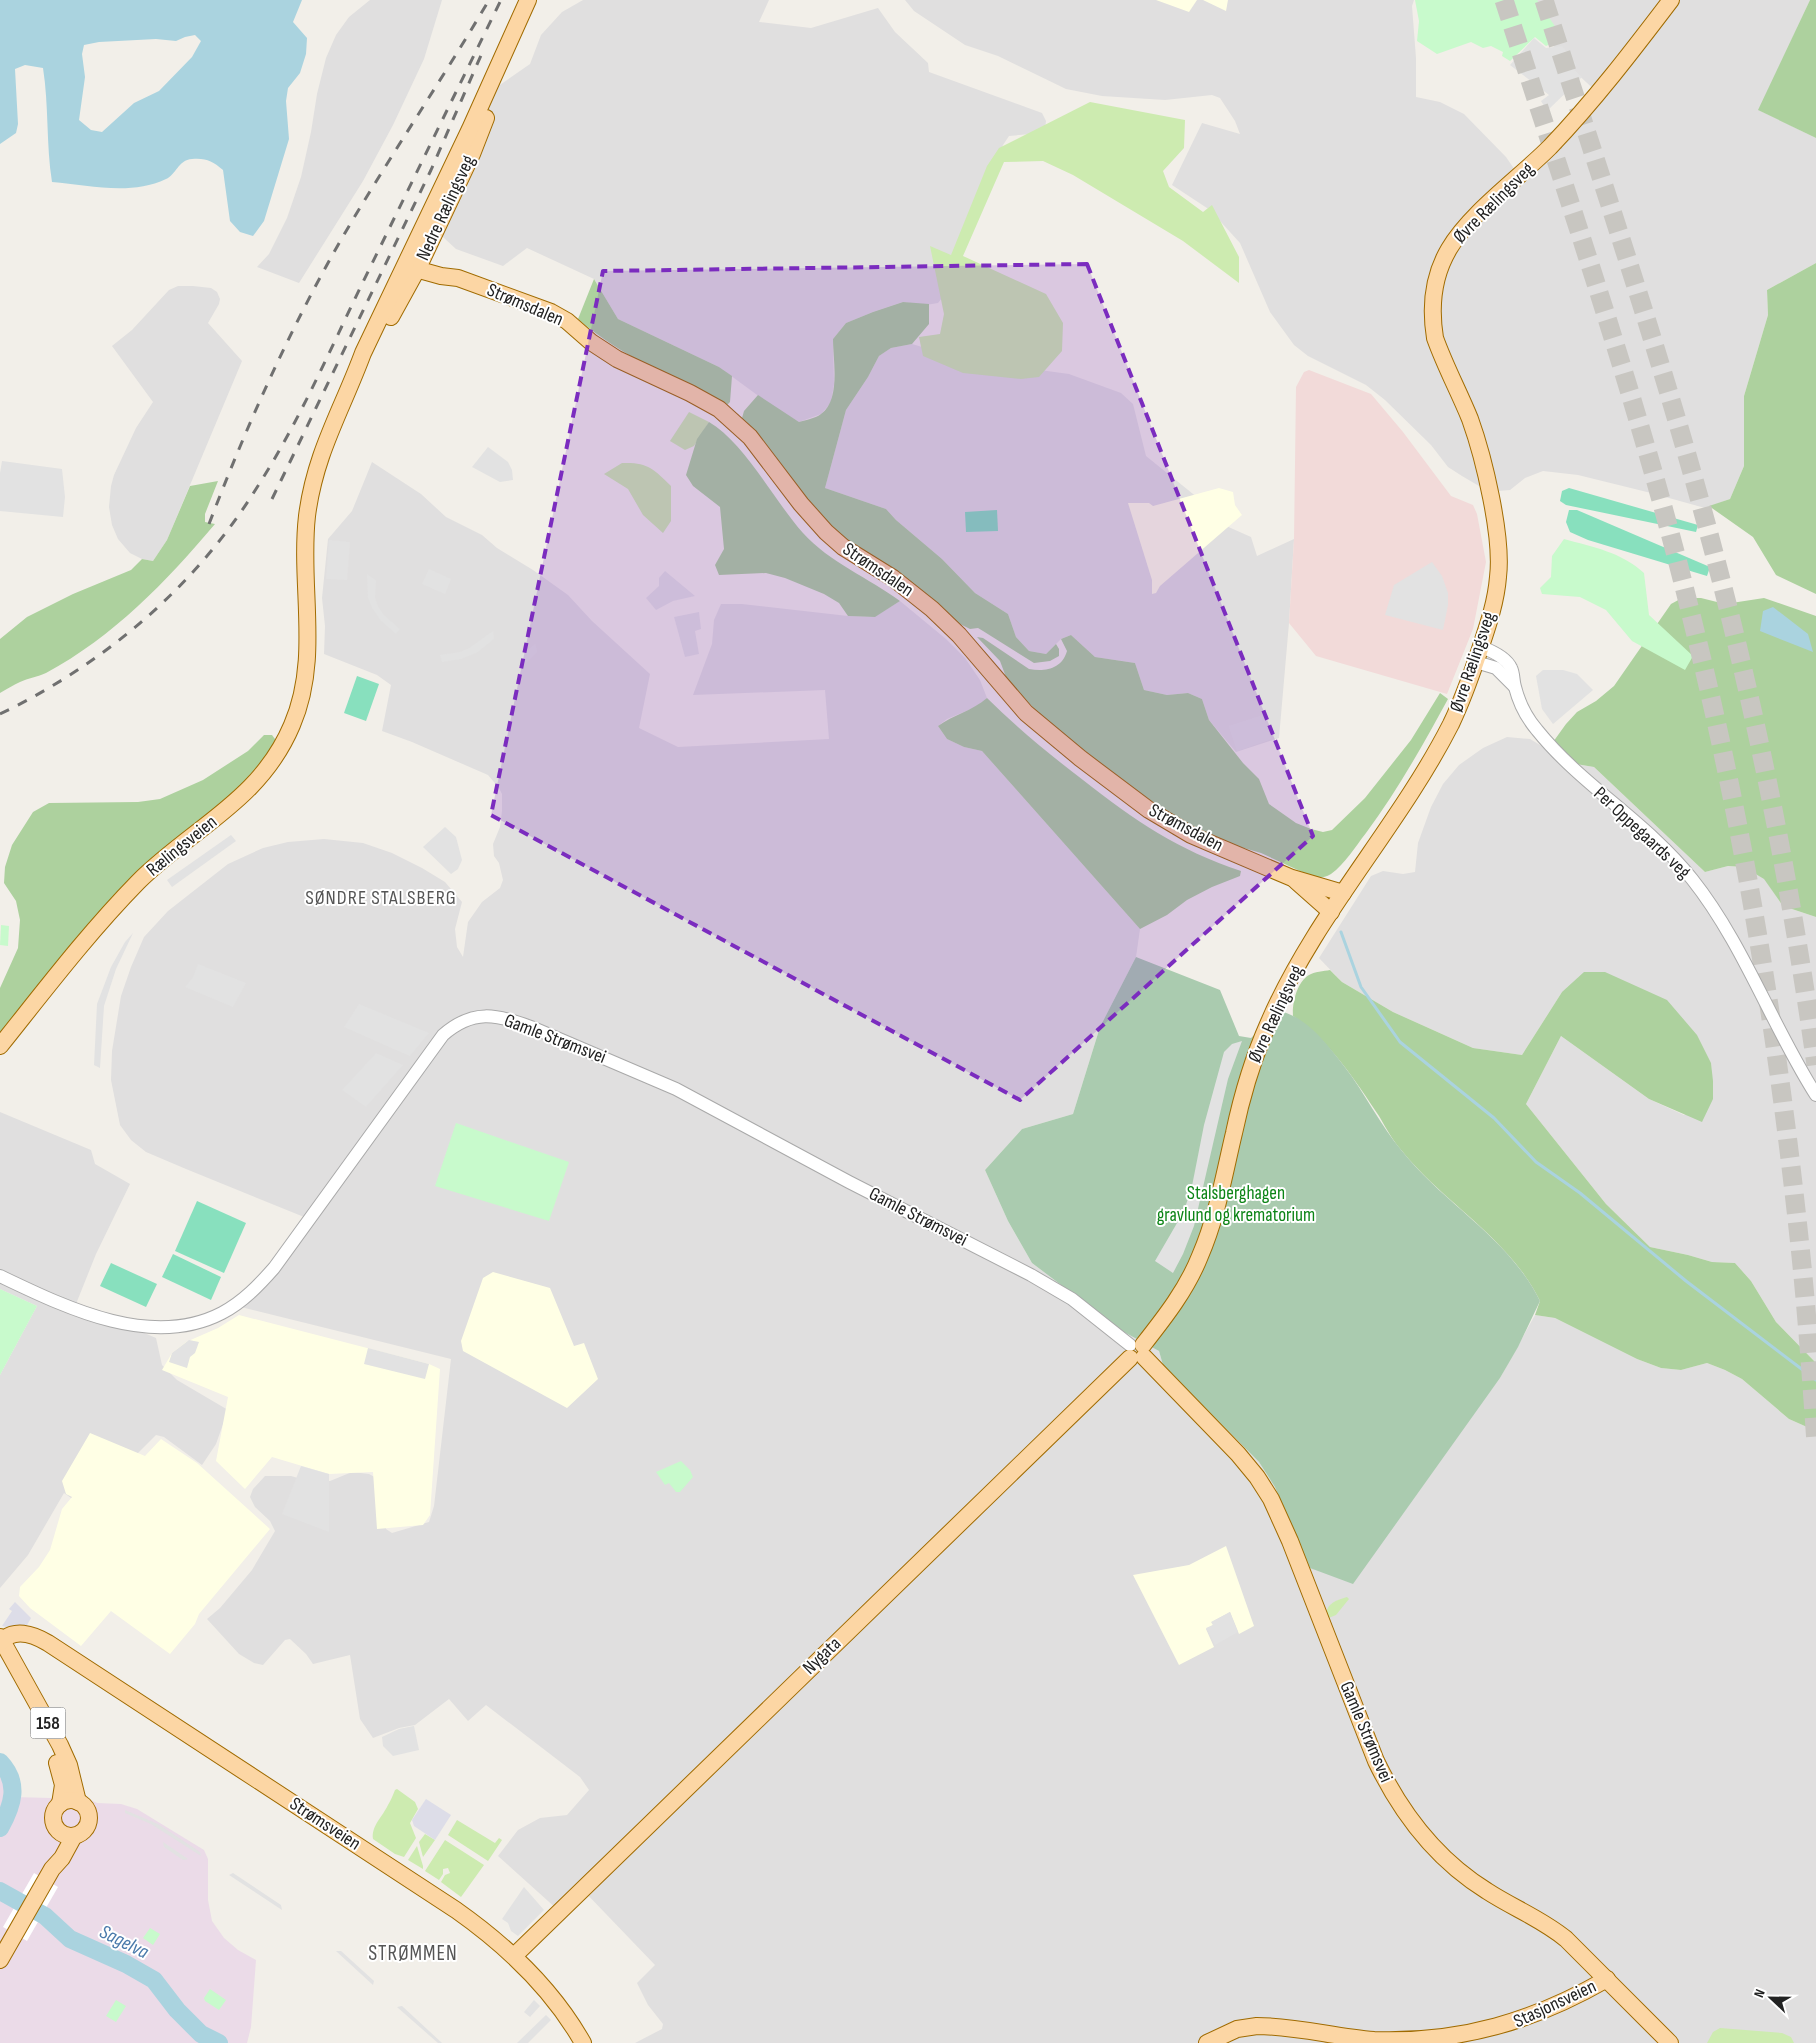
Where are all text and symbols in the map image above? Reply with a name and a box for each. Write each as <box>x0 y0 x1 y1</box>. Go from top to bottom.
street label: Nedre Rælingsveg <box>412 151 481 264</box>
street label: Øvre Rælingsveg <box>1449 158 1539 248</box>
street label: Strømsdalen <box>483 279 567 331</box>
street label: Strømsdalen <box>838 538 918 602</box>
street label: Øvre Rælingsveg <box>1445 608 1501 715</box>
street label: Per Oppegaards veg <box>1589 782 1696 884</box>
street label: Strømsdalen <box>1145 799 1227 857</box>
street label: Rælingsveien <box>142 811 222 881</box>
district label: SØNDRE STALSBERG <box>305 886 457 910</box>
street label: Øvre Rælingsveg <box>1243 961 1309 1066</box>
street label: Gamle Strømsvei <box>501 1009 609 1069</box>
street label: Gamle Strømsvei <box>865 1182 971 1252</box>
park label: Stalsberghagen gravlund og krematorium <box>1157 1182 1315 1227</box>
street label: Nygata <box>798 1632 846 1680</box>
street label: Gamle Strømsvei <box>1334 1678 1398 1786</box>
road number: 158 <box>30 1708 66 1739</box>
street label: Strømsveien <box>285 1793 365 1855</box>
water label: Sagelva <box>96 1920 152 1964</box>
district label: STRØMMEN <box>368 1941 458 1966</box>
north arrow <box>1746 1973 1796 2023</box>
street label: Stasjonsveien <box>1510 1975 1600 2033</box>
text: N <box>1750 1987 1769 2000</box>

